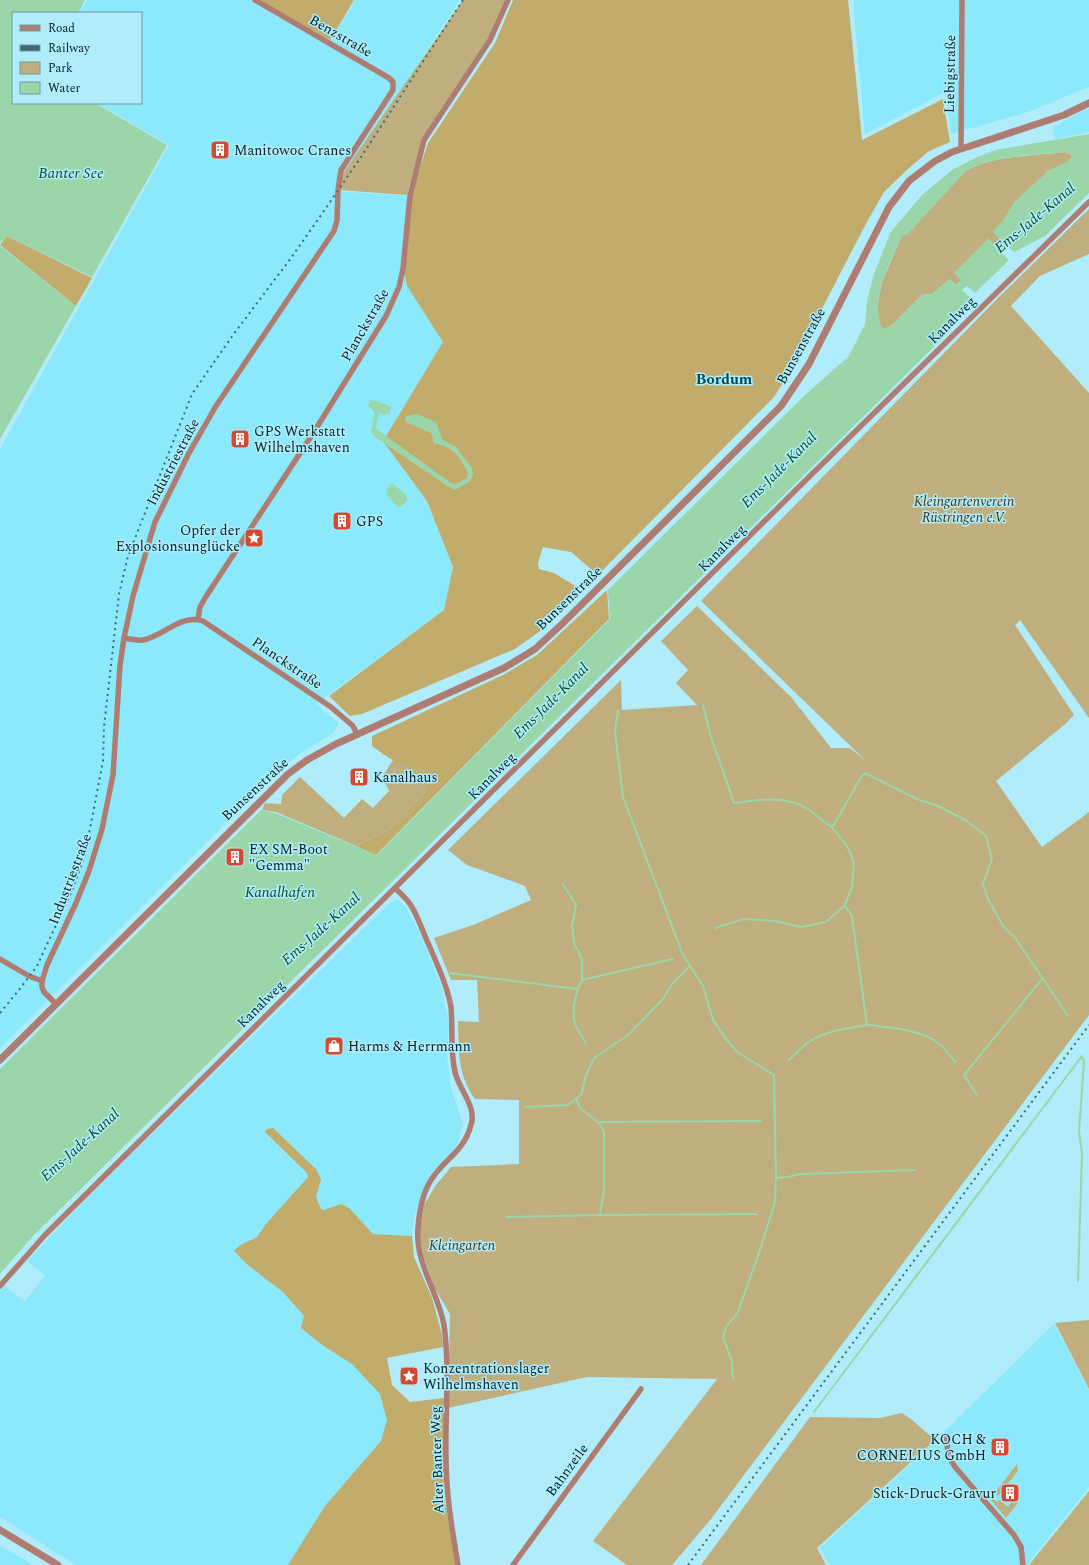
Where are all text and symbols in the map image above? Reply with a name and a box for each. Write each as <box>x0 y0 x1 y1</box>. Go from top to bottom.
street label: Benzstraße <box>306 9 377 63</box>
legend <box>12 12 142 104</box>
text: Road <box>48 19 75 38</box>
street label: Liebigstraße <box>939 34 961 113</box>
text: Railway <box>48 39 91 58</box>
text: Park <box>48 59 73 78</box>
text: Water <box>48 79 80 98</box>
building icon: Manitowoc Cranes <box>209 139 231 161</box>
place label: Manitowoc Cranes <box>234 140 351 161</box>
water label: Banter See <box>38 162 104 185</box>
water label: Ems-Jade-Kanal <box>989 177 1081 259</box>
street label: Planckstraße <box>336 284 394 365</box>
street label: Kanalweg <box>923 291 981 349</box>
street label: Bunsenstraße <box>771 304 831 388</box>
district label: Bordum <box>696 368 753 391</box>
street label: Industriestraße <box>141 415 205 509</box>
place label: GPS Werkstatt Wilhelmshaven <box>254 421 350 458</box>
water label: Ems-Jade-Kanal <box>736 427 822 513</box>
building icon: GPS Werkstatt Wilhelmshaven <box>229 428 251 450</box>
park label: Kleingartenverein Rüstringen e.V. <box>914 491 1015 528</box>
building icon: GPS <box>331 510 353 532</box>
place label: GPS <box>356 511 383 532</box>
street label: Kanalweg <box>693 519 751 577</box>
place label: Opfer der Explosionsunglücke <box>116 520 240 557</box>
place icon: Opfer der Explosionsunglücke <box>243 527 265 549</box>
street label: Bunsenstraße <box>531 561 607 635</box>
street label: Planckstraße <box>248 632 327 694</box>
water label: Ems-Jade-Kanal <box>508 658 594 744</box>
street label: Kanalweg <box>463 747 521 805</box>
street label: Bunsenstraße <box>217 752 293 826</box>
building icon: Kanalhaus <box>348 766 370 788</box>
place label: Kanalhaus <box>373 767 437 788</box>
street label: Industriestraße <box>43 830 97 927</box>
place label: EX SM-Boot "Gemma" <box>249 839 328 876</box>
building icon: EX SM-Boot "Gemma" <box>224 846 246 868</box>
water label: Kanalhafen <box>245 881 315 904</box>
water label: Ems-Jade-Kanal <box>276 887 366 971</box>
street label: Kanalweg <box>232 975 290 1033</box>
shop icon: Harms & Herrmann <box>323 1035 345 1057</box>
place label: Harms & Herrmann <box>348 1036 471 1057</box>
water label: Ems-Jade-Kanal <box>35 1103 125 1187</box>
park label: Kleingarten <box>429 1235 496 1256</box>
place label: Konzentrationslager Wilhelmshaven <box>423 1358 550 1395</box>
place icon: Konzentrationslager Wilhelmshaven <box>398 1365 420 1387</box>
street label: Alter Banter Weg <box>425 1406 449 1514</box>
place label: KOCH & CORNELIUS GmbH <box>857 1429 986 1466</box>
building icon: KOCH & CORNELIUS GmbH <box>989 1436 1011 1458</box>
street label: Bahnzeile <box>541 1439 594 1501</box>
building icon: Stick-Druck-Gravur <box>999 1482 1021 1504</box>
place label: Stick-Druck-Gravur <box>873 1483 996 1504</box>

